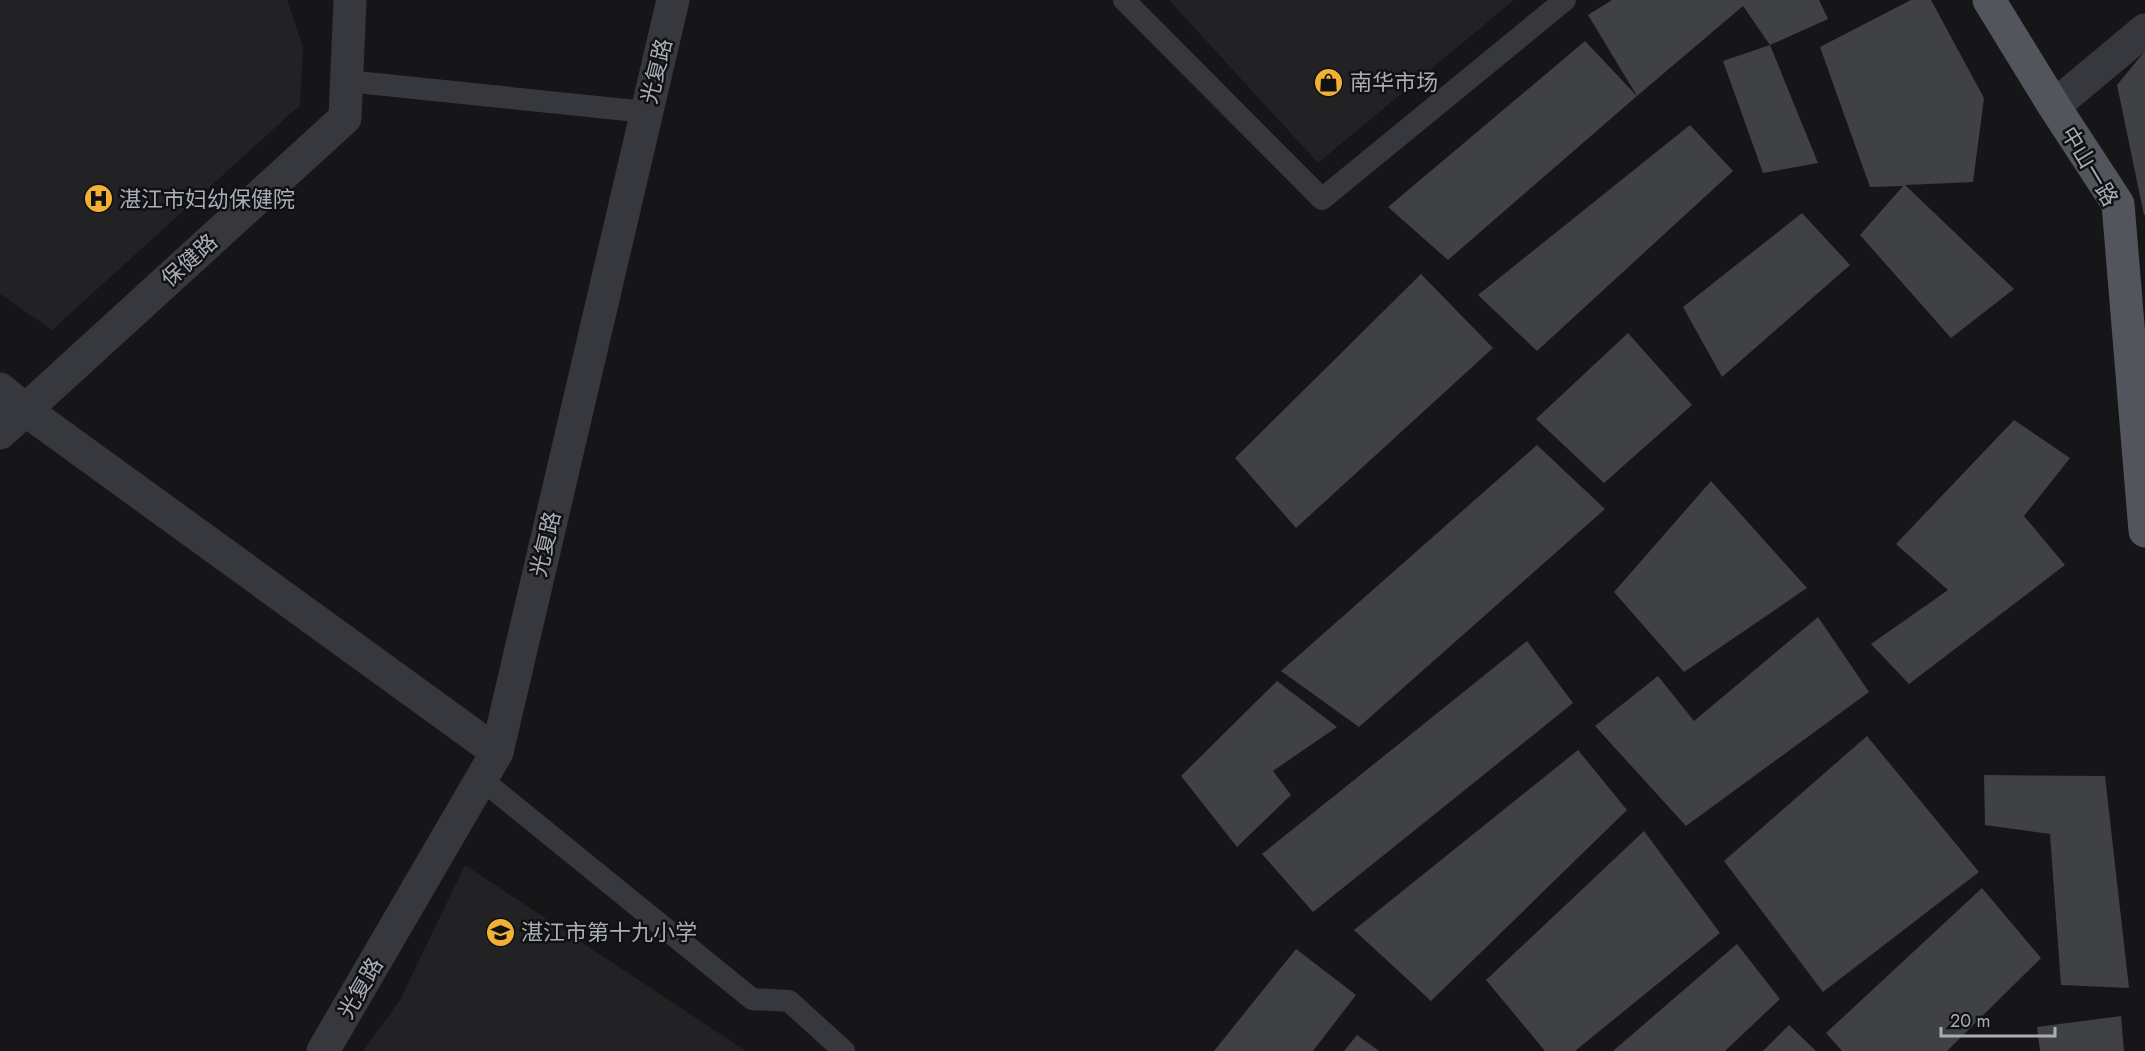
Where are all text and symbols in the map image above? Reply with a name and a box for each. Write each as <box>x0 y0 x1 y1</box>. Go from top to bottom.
street label: 光复路 <box>632 35 680 107</box>
shop icon: 南华市场 <box>1313 66 1345 98</box>
place label: 南华市场 <box>1350 66 1438 98</box>
street label: 中山一路 <box>2054 120 2126 212</box>
hospital icon: 湛江市妇幼保健院 <box>82 183 114 215</box>
place label: 湛江市妇幼保健院 <box>119 183 295 215</box>
street label: 保健路 <box>154 226 224 294</box>
street label: 光复路 <box>522 508 568 580</box>
school or university icon: 湛江市第十九小学 <box>484 916 516 948</box>
place label: 湛江市第十九小学 <box>521 916 697 948</box>
street label: 光复路 <box>330 951 390 1025</box>
scale bar <box>1941 1000 2055 1038</box>
text: 20 m <box>1950 1008 1990 1034</box>

